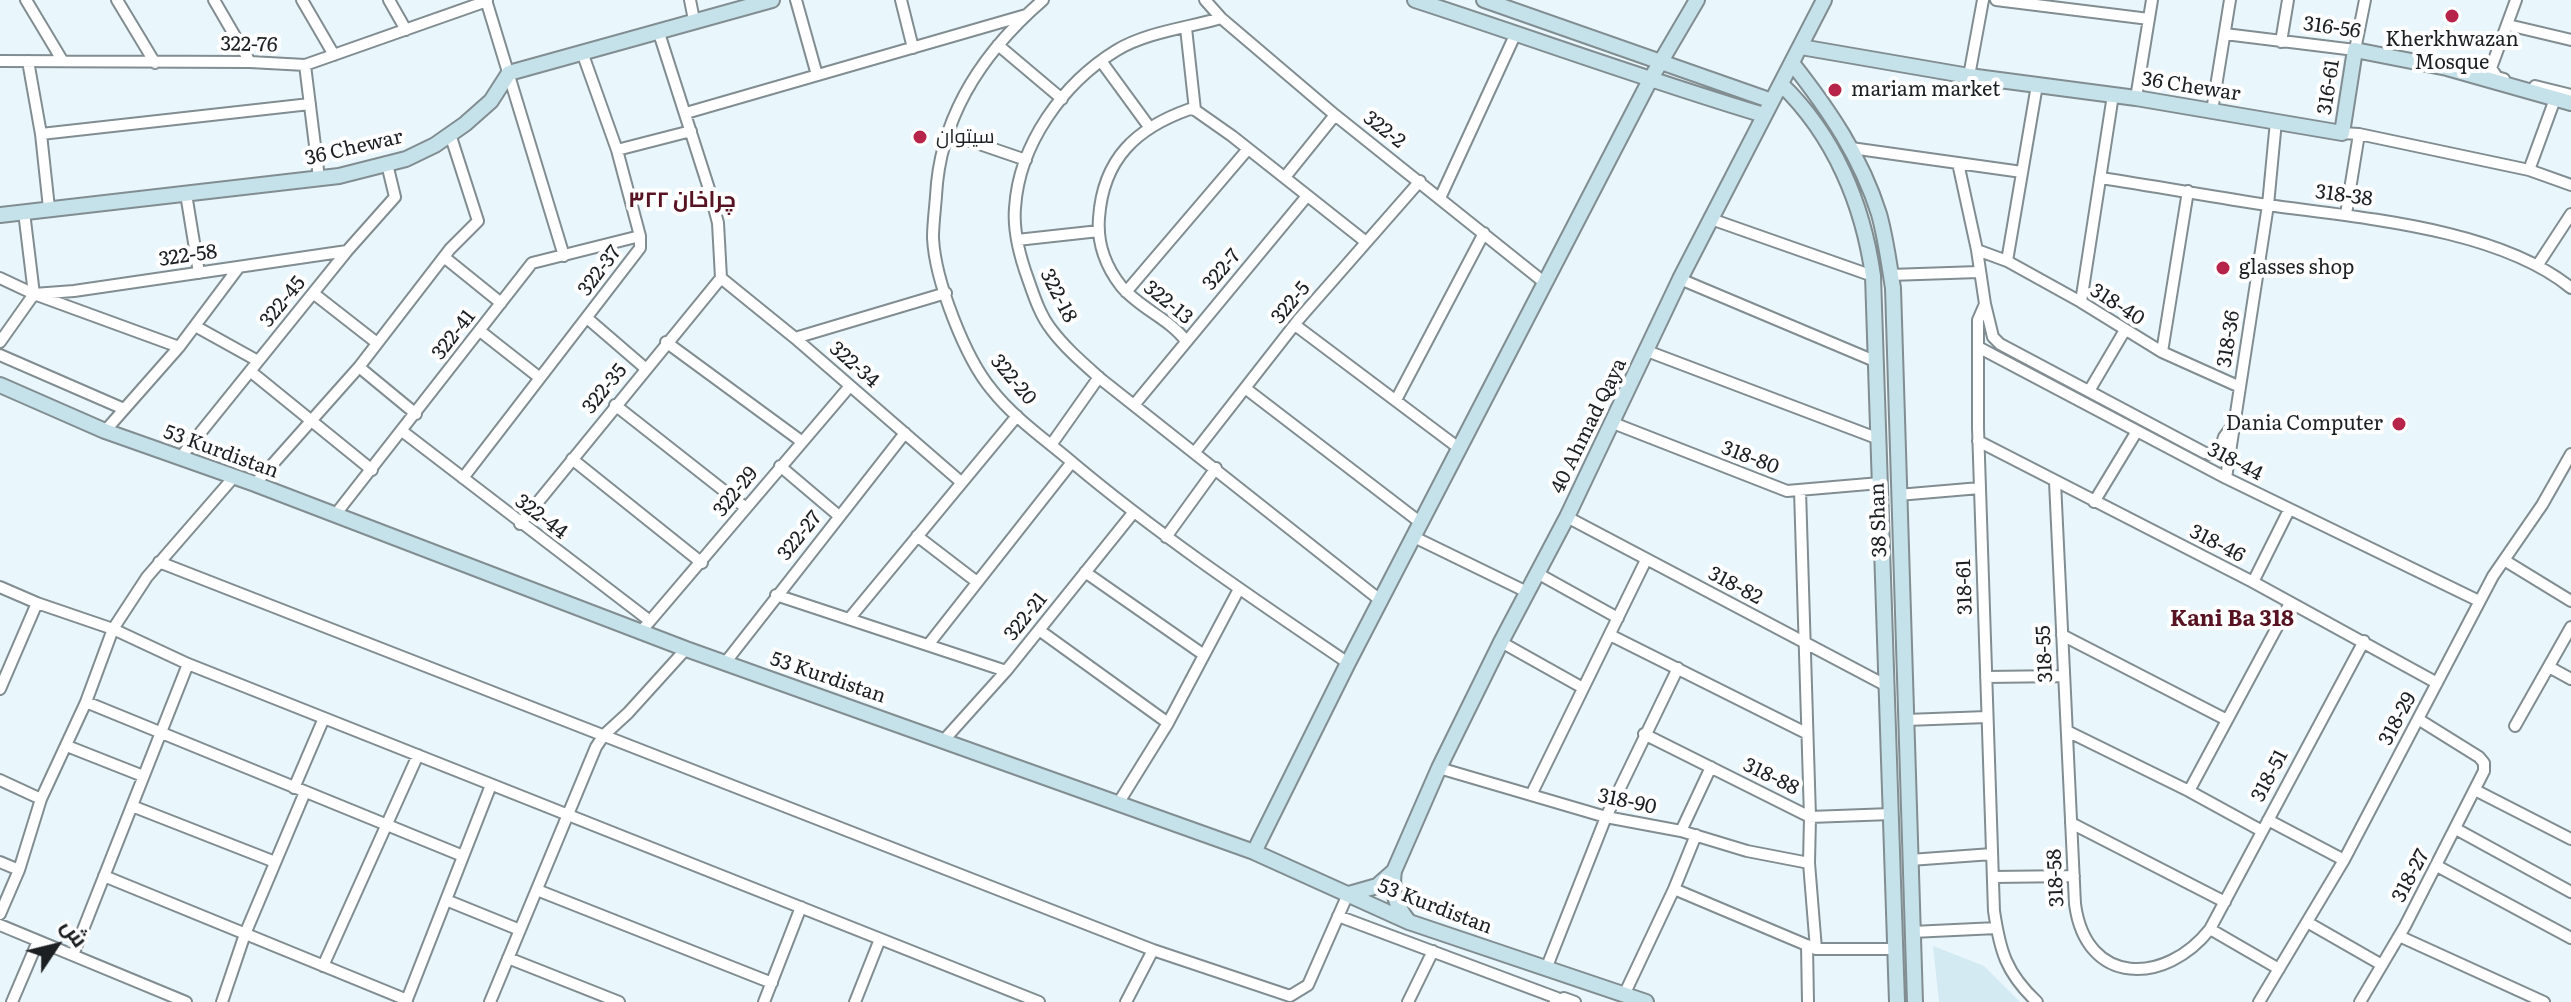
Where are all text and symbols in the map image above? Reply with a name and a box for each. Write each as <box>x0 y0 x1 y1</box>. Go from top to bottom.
marker: Kherkhwazan Mosque <box>2443 7 2461 25</box>
street label: 316-56 <box>2302 12 2362 44</box>
place label: Kherkhwazan Mosque <box>2385 28 2519 75</box>
street label: 322-76 <box>220 33 278 57</box>
street label: 316-61 <box>2313 58 2345 116</box>
street label: 36 Chewar <box>2140 67 2242 107</box>
place label: mariam market <box>1851 78 2000 102</box>
marker: mariam market <box>1826 81 1844 99</box>
street label: 322-2 <box>1358 106 1410 154</box>
street label: 36 Chewar <box>303 125 405 171</box>
place label: سيتوان <box>936 125 995 149</box>
marker: سيتوان <box>911 128 929 146</box>
street label: 318-38 <box>2314 180 2374 212</box>
district label: چراخان ٣٢٢ <box>628 188 736 214</box>
street label: 322-58 <box>157 240 219 272</box>
street label: 322-37 <box>573 241 627 301</box>
street label: 322-7 <box>1198 244 1246 296</box>
place label: glasses shop <box>2239 256 2354 280</box>
marker: glasses shop <box>2214 259 2232 277</box>
street label: 322-18 <box>1034 265 1082 327</box>
street label: 322-45 <box>255 272 311 332</box>
street label: 322-13 <box>1138 276 1198 330</box>
street label: 322-5 <box>1266 277 1316 329</box>
street label: 318-40 <box>2085 279 2149 331</box>
street label: 322-41 <box>427 305 481 365</box>
street label: 318-36 <box>2213 309 2245 369</box>
street label: 322-34 <box>824 337 884 393</box>
street label: 322-20 <box>985 350 1041 410</box>
street label: 40 Ahmad Qaya <box>1546 354 1632 498</box>
street label: 322-35 <box>578 359 632 419</box>
place label: Dania Computer <box>2226 412 2383 436</box>
marker: Dania Computer <box>2390 415 2408 433</box>
street label: 53 Kurdistan <box>160 420 282 484</box>
street label: 318-80 <box>1718 436 1782 480</box>
street label: 318-44 <box>2203 438 2267 486</box>
street label: 322-29 <box>709 462 763 522</box>
street label: 38 Shan <box>1866 482 1892 558</box>
street label: 322-44 <box>510 489 572 545</box>
street label: 322-27 <box>773 506 827 566</box>
street label: 318-46 <box>2185 520 2249 568</box>
street label: 318-61 <box>1952 559 1978 615</box>
street label: 318-82 <box>1704 562 1766 610</box>
street label: 322-21 <box>999 588 1053 646</box>
district label: Kani Ba 318 <box>2170 607 2294 633</box>
street label: 318-55 <box>2032 625 2058 683</box>
street label: 53 Kurdistan <box>767 647 889 709</box>
street label: 318-29 <box>2374 688 2422 750</box>
street label: 318-51 <box>2246 746 2294 806</box>
street label: 318-88 <box>1739 753 1803 801</box>
street label: 318-90 <box>1596 784 1658 820</box>
street label: 318-27 <box>2387 845 2435 907</box>
street label: 318-58 <box>2042 848 2070 908</box>
street label: 53 Kurdistan <box>1374 874 1496 940</box>
north arrow <box>16 906 96 986</box>
text: ش <box>54 911 98 953</box>

